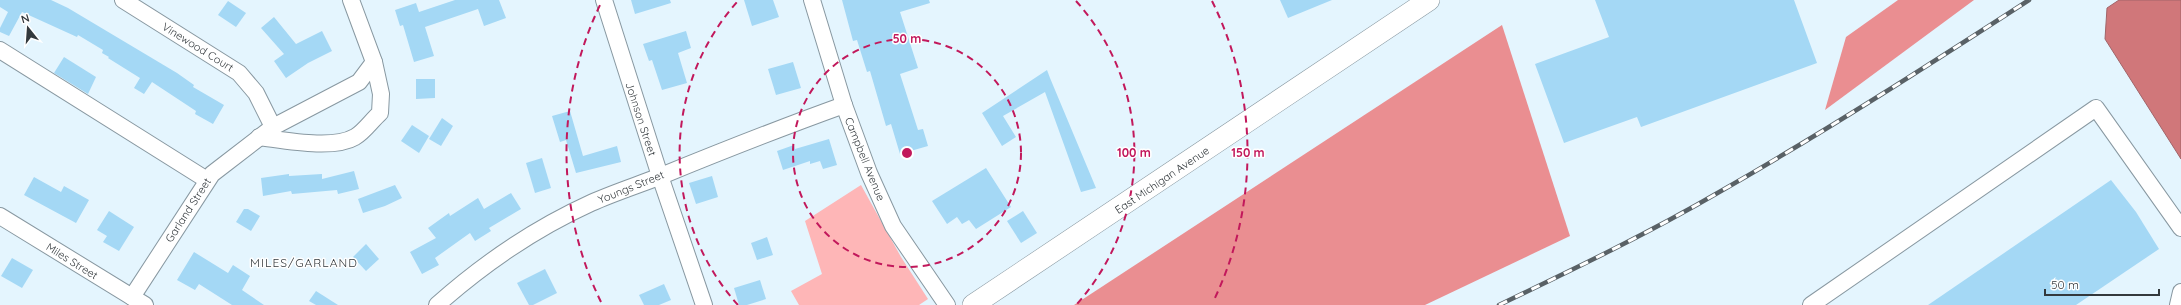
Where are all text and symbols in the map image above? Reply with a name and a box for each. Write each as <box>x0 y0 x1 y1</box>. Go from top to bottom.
north arrow <box>8 8 48 48</box>
text: N <box>19 11 31 26</box>
street label: Vinewood Court <box>160 19 237 75</box>
text: 50 m <box>893 31 921 46</box>
street label: Johnson Street <box>622 80 660 158</box>
street label: Campbell Avenue <box>842 115 888 203</box>
street label: East Michigan Avenue <box>1112 143 1212 217</box>
text: 100 m <box>1117 145 1151 160</box>
text: 150 m <box>1231 145 1265 160</box>
centre of rings <box>900 146 914 160</box>
street label: Youngs Street <box>596 167 666 207</box>
street label: Garland Street <box>162 175 214 245</box>
street label: Miles Street <box>44 240 101 283</box>
district label: MILES/GARLAND <box>250 255 358 270</box>
scale bar <box>2045 271 2159 297</box>
text: 50 m <box>2051 277 2079 292</box>

